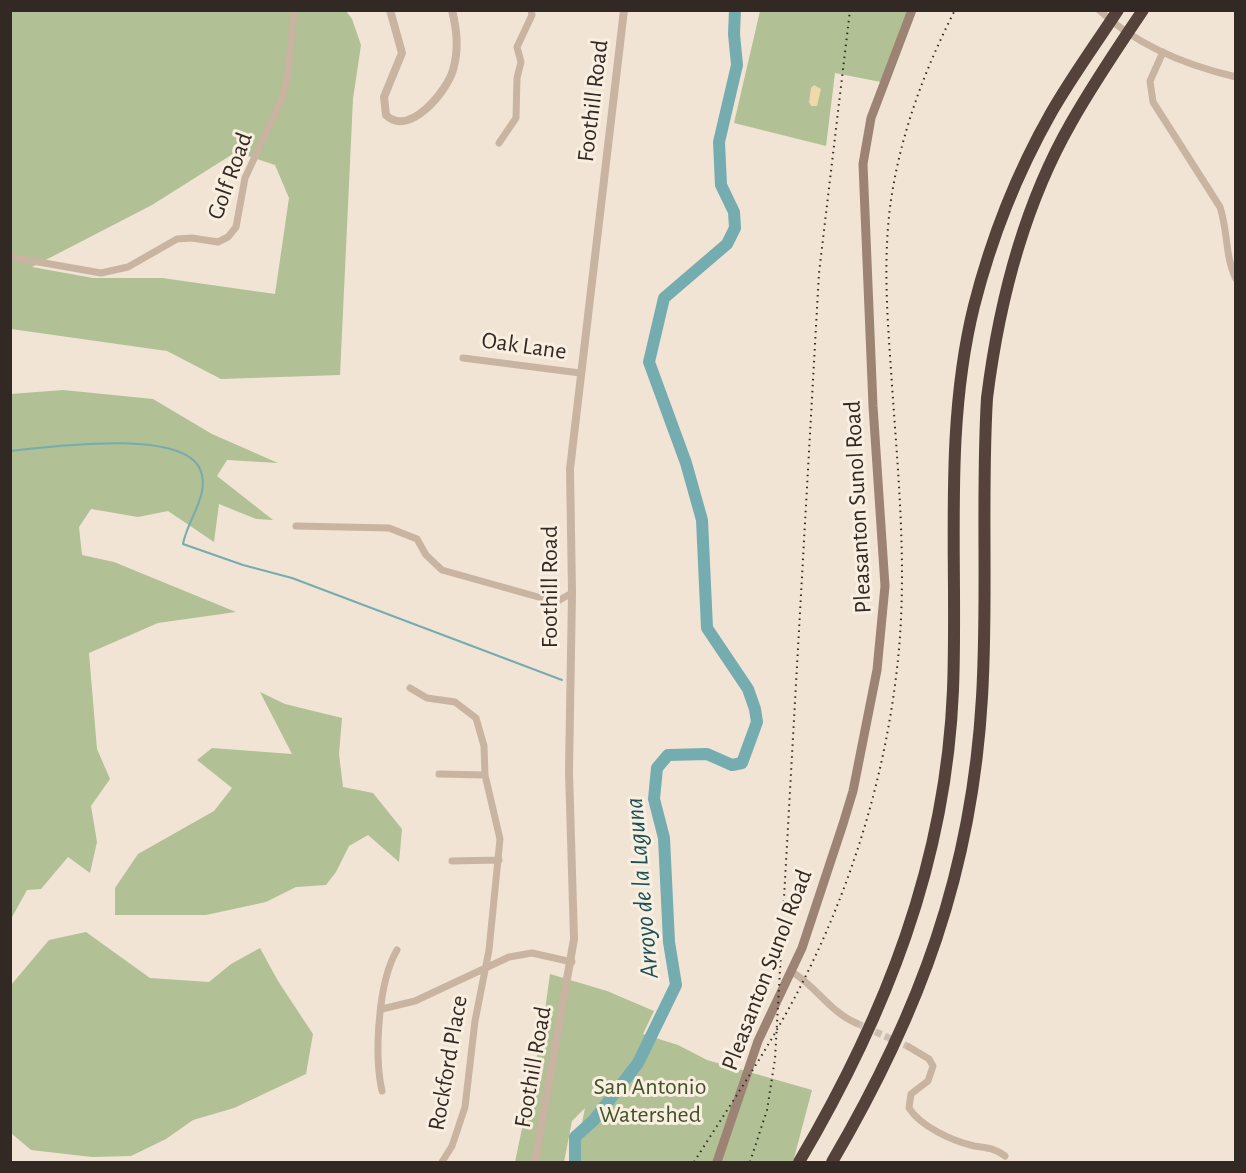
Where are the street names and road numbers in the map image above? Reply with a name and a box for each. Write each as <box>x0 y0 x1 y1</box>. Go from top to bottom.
street label: Foothill Road <box>571 38 615 164</box>
street label: Golf Road <box>201 129 259 223</box>
street label: Oak Lane <box>480 326 568 366</box>
street label: Pleasanton Sunol Road <box>838 400 878 614</box>
street label: Foothill Road <box>536 526 564 648</box>
street label: Pleasanton Sunol Road <box>715 865 819 1075</box>
street label: Rockford Place <box>422 993 474 1133</box>
street label: Foothill Road <box>508 1004 558 1130</box>

